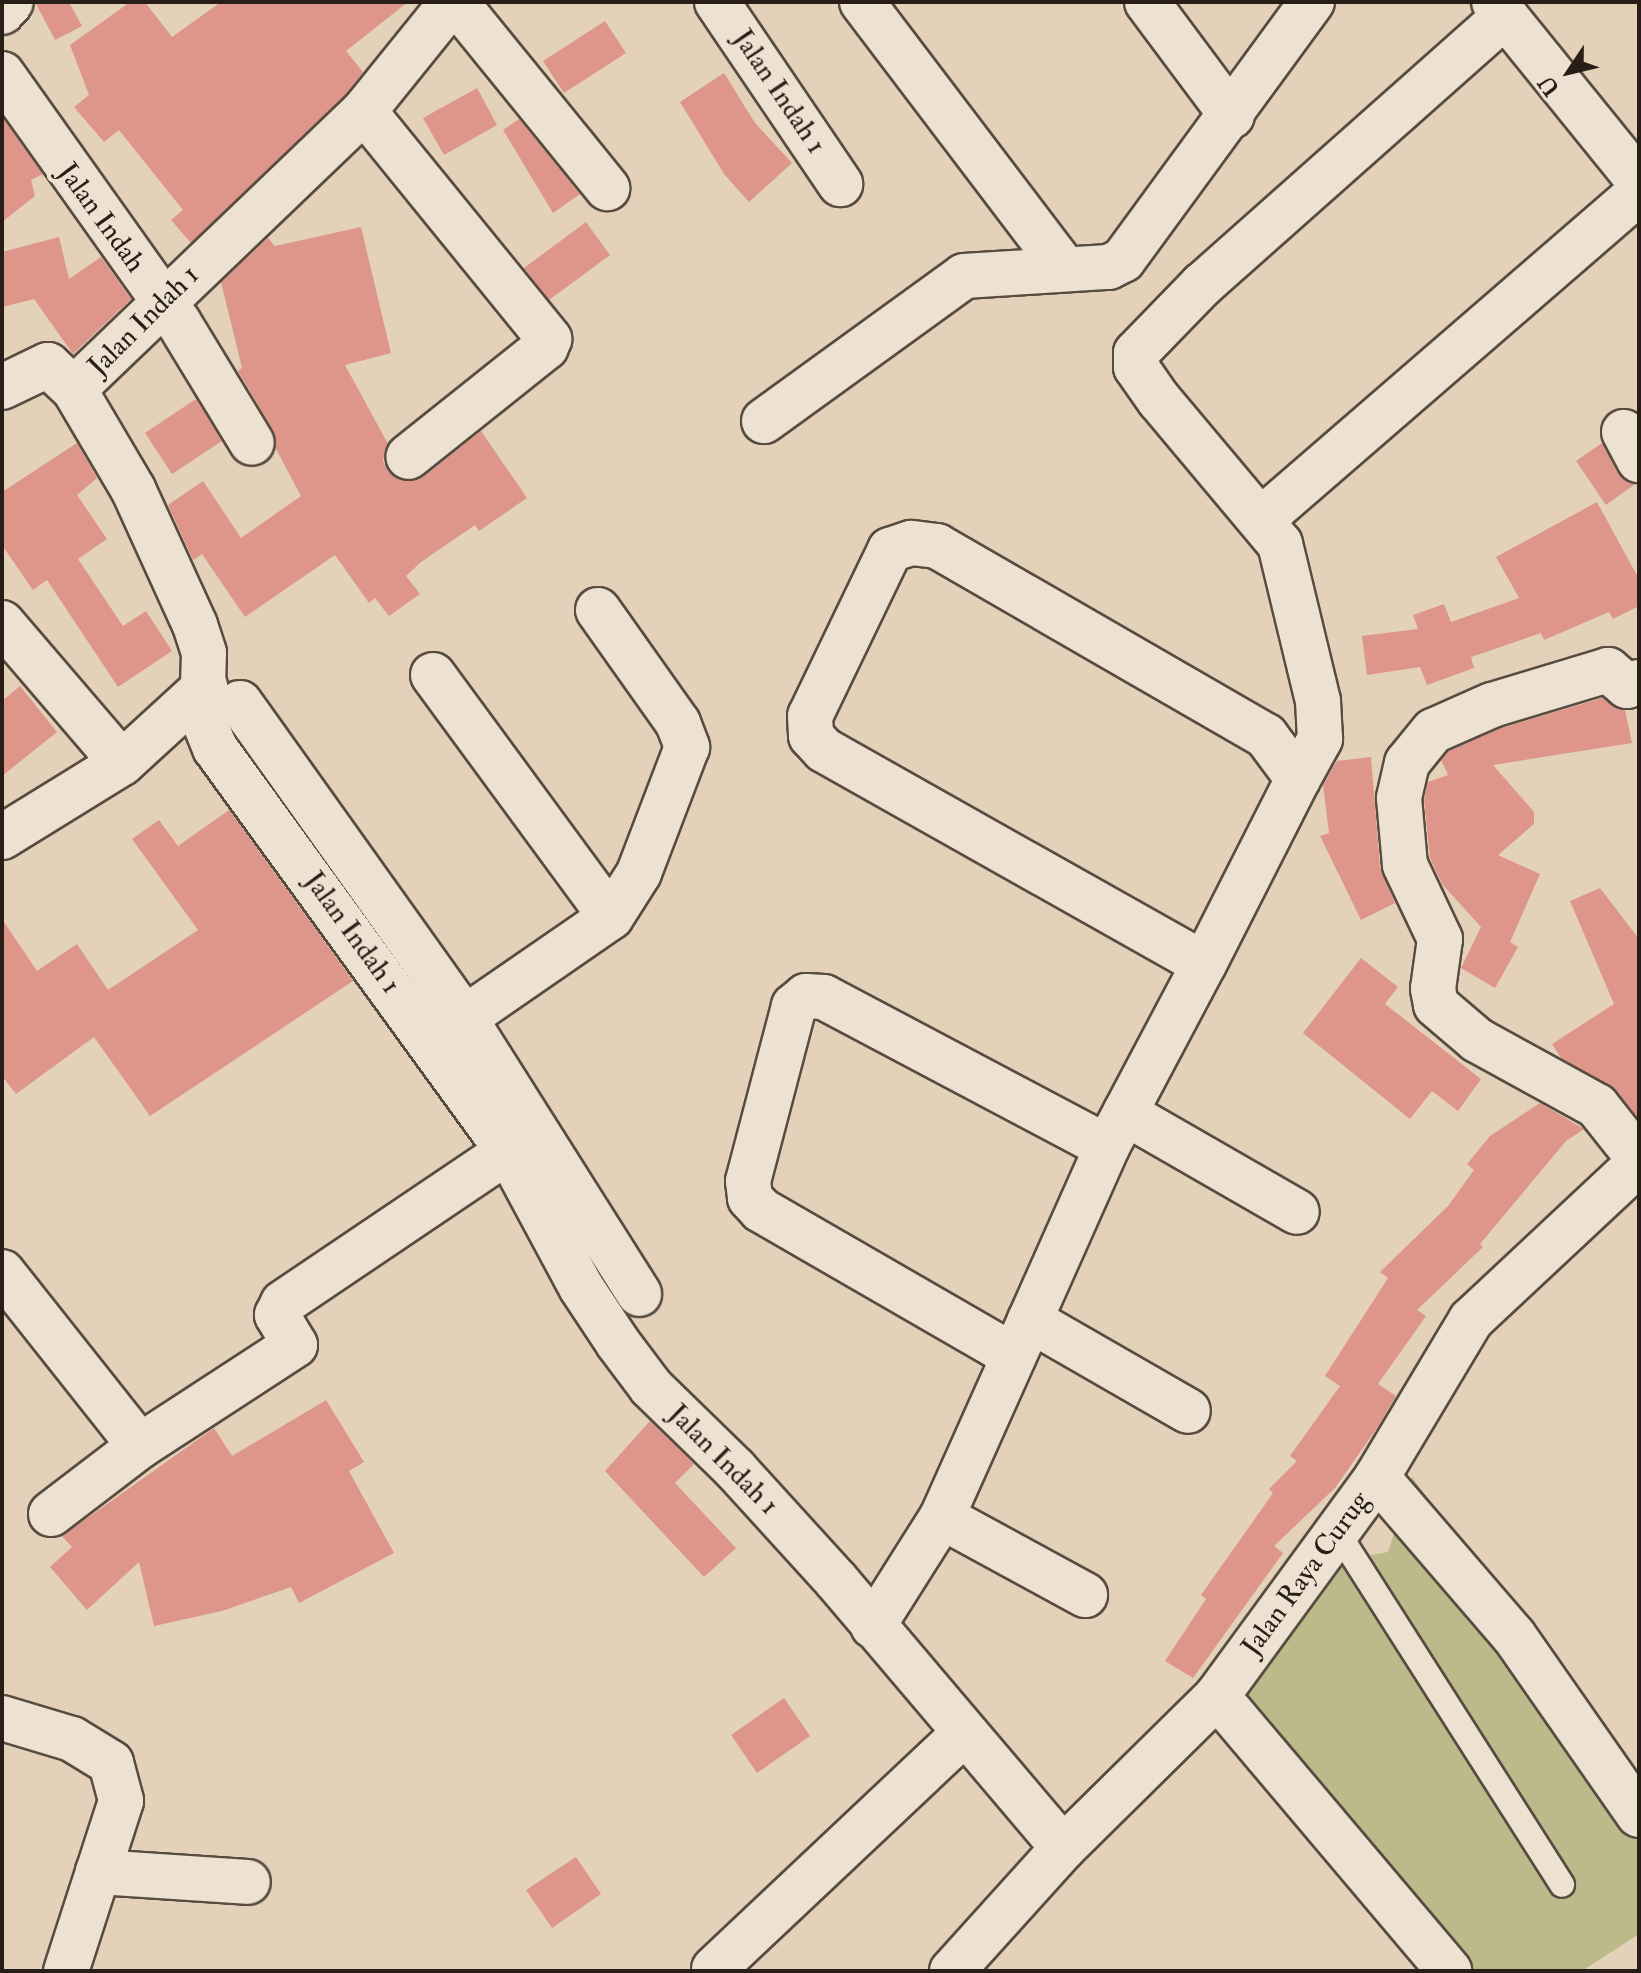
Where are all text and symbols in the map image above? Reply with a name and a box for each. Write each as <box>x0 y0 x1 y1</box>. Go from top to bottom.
street label: Jalan Indah 1 <box>725 23 833 161</box>
north arrow <box>1529 32 1609 112</box>
text: U <box>1533 70 1566 101</box>
street label: Jalan Indah <box>50 157 152 279</box>
street label: Jalan Indah 1 <box>82 259 206 383</box>
street label: Jalan Indah 1 <box>296 865 408 1001</box>
street label: Jalan Indah 1 <box>661 1398 785 1522</box>
street label: Jalan Raya Curug <box>1235 1485 1377 1663</box>

